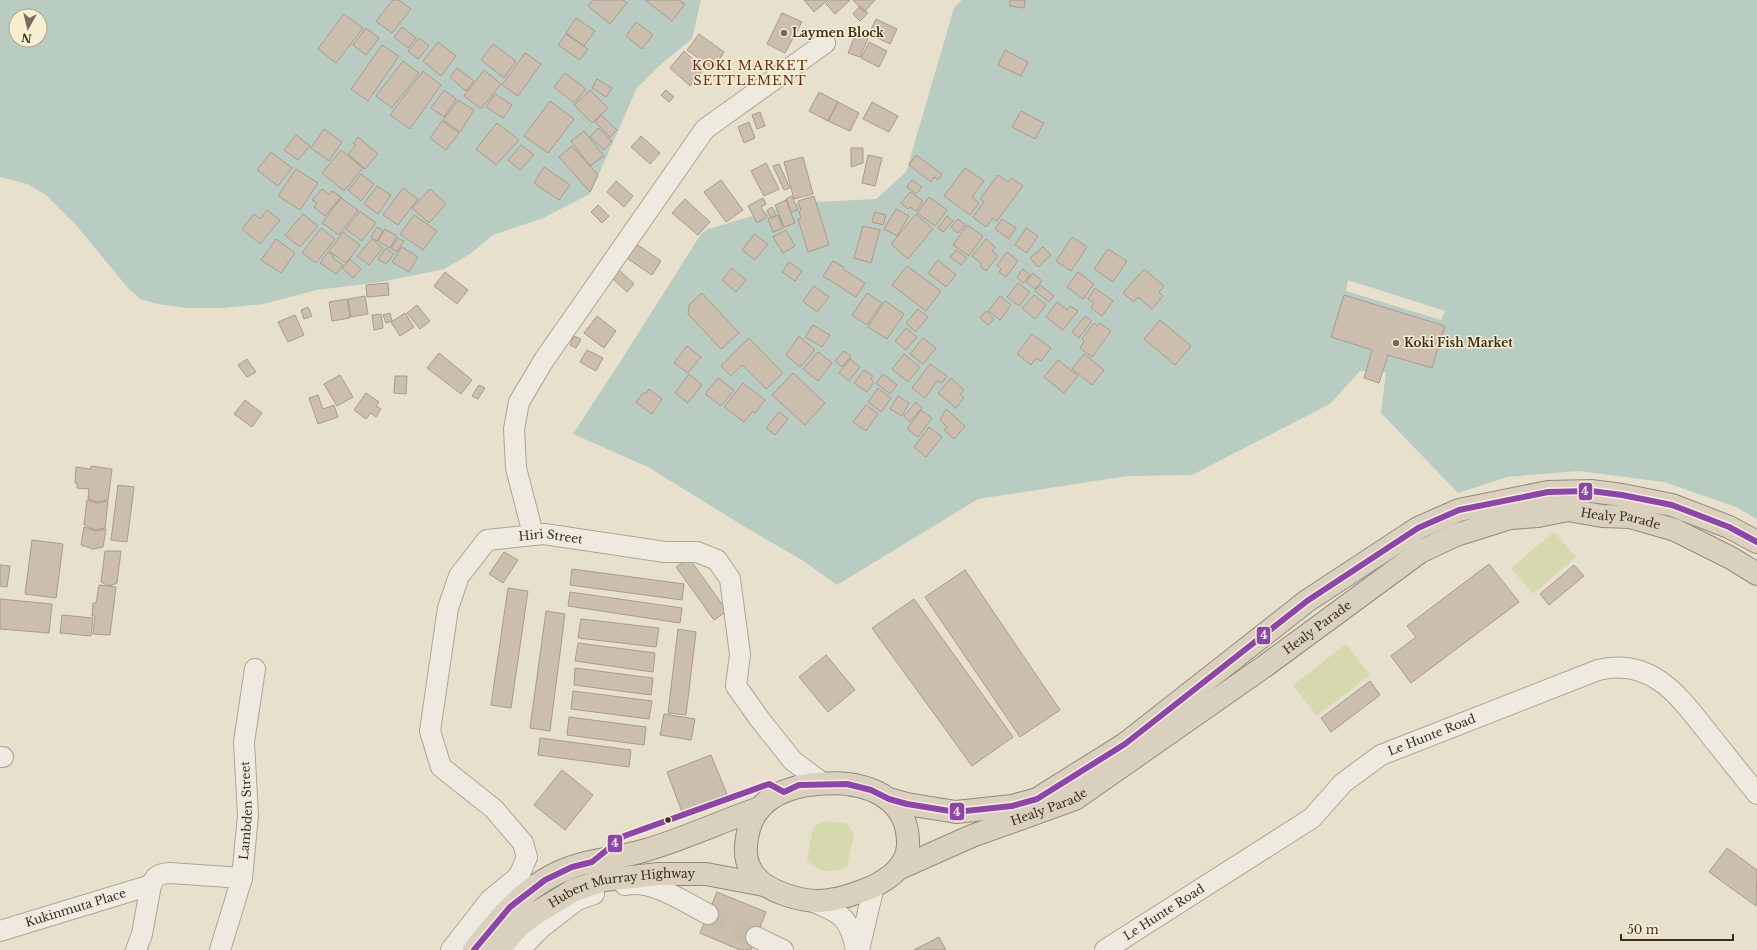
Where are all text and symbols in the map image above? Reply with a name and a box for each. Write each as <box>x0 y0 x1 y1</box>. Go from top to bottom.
north arrow <box>8 8 48 48</box>
place label: Laymen Block <box>792 25 885 40</box>
marker: Laymen Block <box>779 28 789 38</box>
text: N <box>20 30 33 46</box>
district label: KOKI MARKET SETTLEMENT <box>692 57 808 89</box>
place label: Koki Fish Market <box>1404 335 1513 350</box>
marker: Koki Fish Market <box>1391 338 1401 348</box>
line badge: 4 <box>1578 482 1593 501</box>
text: 4 <box>1581 484 1589 498</box>
street label: Healy Parade <box>1579 504 1662 532</box>
street label: Hiri Street <box>518 526 584 547</box>
street label: Healy Parade <box>1280 597 1354 657</box>
line badge: 4 <box>1256 626 1271 645</box>
text: 4 <box>1260 628 1268 642</box>
street label: Le Hunte Road <box>1386 711 1478 759</box>
street label: Lambden Street <box>236 760 255 861</box>
street label: Healy Parade <box>1008 785 1090 829</box>
line badge: 4 <box>949 802 965 821</box>
text: 4 <box>953 805 961 819</box>
unlabelled marker <box>663 815 673 825</box>
line badge: 4 <box>607 834 623 853</box>
text: 4 <box>611 836 619 850</box>
street label: Hubert Murray Highway <box>546 866 695 911</box>
street label: Le Hunte Road <box>1120 881 1207 943</box>
street label: Kukinmuta Place <box>23 885 128 930</box>
scale bar <box>1621 916 1733 942</box>
text: 50 m <box>1627 922 1659 937</box>

